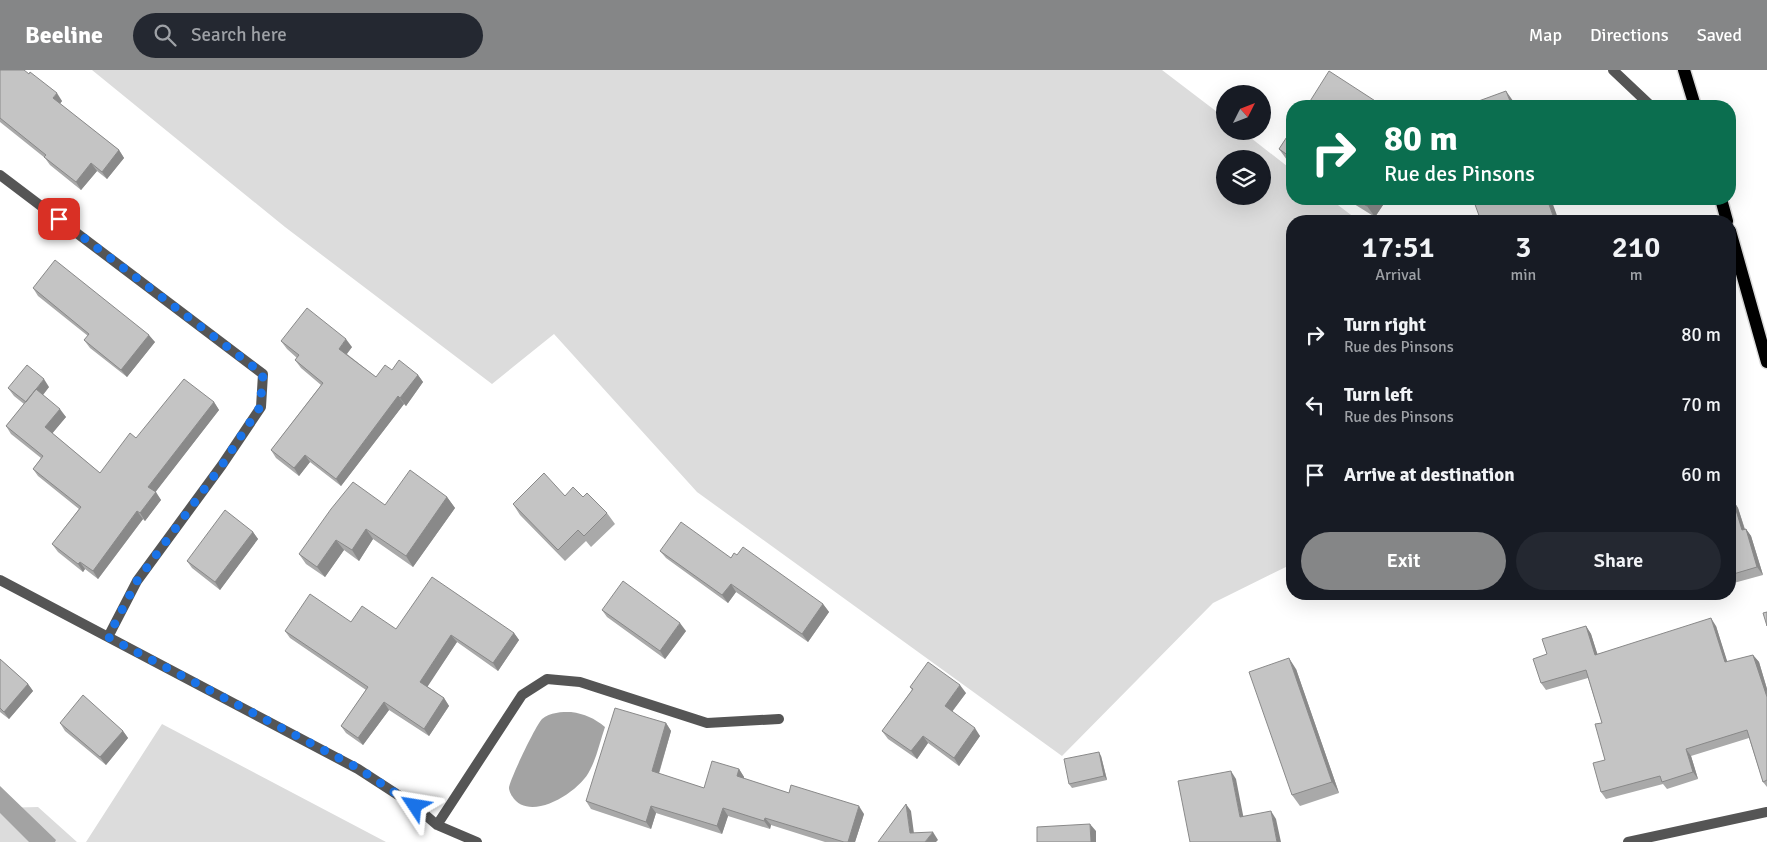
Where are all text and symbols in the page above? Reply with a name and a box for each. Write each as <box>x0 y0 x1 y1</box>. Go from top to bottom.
search box <box>133 13 483 58</box>
text: Beeline <box>25 20 103 50</box>
icon: search <box>151 21 179 49</box>
text: Search here <box>191 23 287 47</box>
text: Map <box>1529 24 1562 46</box>
text: Directions <box>1590 24 1669 46</box>
text: Saved <box>1697 24 1742 46</box>
north arrow <box>1216 85 1271 140</box>
map controls <box>1216 85 1271 205</box>
text: 80 m <box>1384 117 1458 160</box>
icon: right <box>1301 120 1366 185</box>
button: layers <box>1216 150 1271 205</box>
text: Rue des Pinsons <box>1384 160 1535 187</box>
pin <box>38 198 80 240</box>
icon: arrive <box>45 205 73 233</box>
text: 17:51 <box>1362 229 1435 266</box>
text: 3 <box>1515 229 1531 266</box>
text: 210 <box>1612 229 1660 266</box>
text: Arrival <box>1375 265 1421 285</box>
text: min <box>1510 265 1536 285</box>
text: m <box>1630 265 1642 285</box>
text: Turn right <box>1344 313 1426 337</box>
icon: right <box>1301 321 1329 349</box>
text: 80 m <box>1681 323 1721 347</box>
text: Rue des Pinsons <box>1344 337 1454 357</box>
text: Turn left <box>1344 383 1413 407</box>
icon: left <box>1301 391 1329 419</box>
text: 70 m <box>1681 393 1721 417</box>
text: Rue des Pinsons <box>1344 407 1454 427</box>
icon: arrive <box>1301 461 1329 489</box>
text: Arrive at destination <box>1344 463 1515 487</box>
text: 60 m <box>1681 463 1721 487</box>
button: Exit <box>1301 532 1506 590</box>
button: Share <box>1516 532 1721 590</box>
position arrow <box>388 779 440 831</box>

